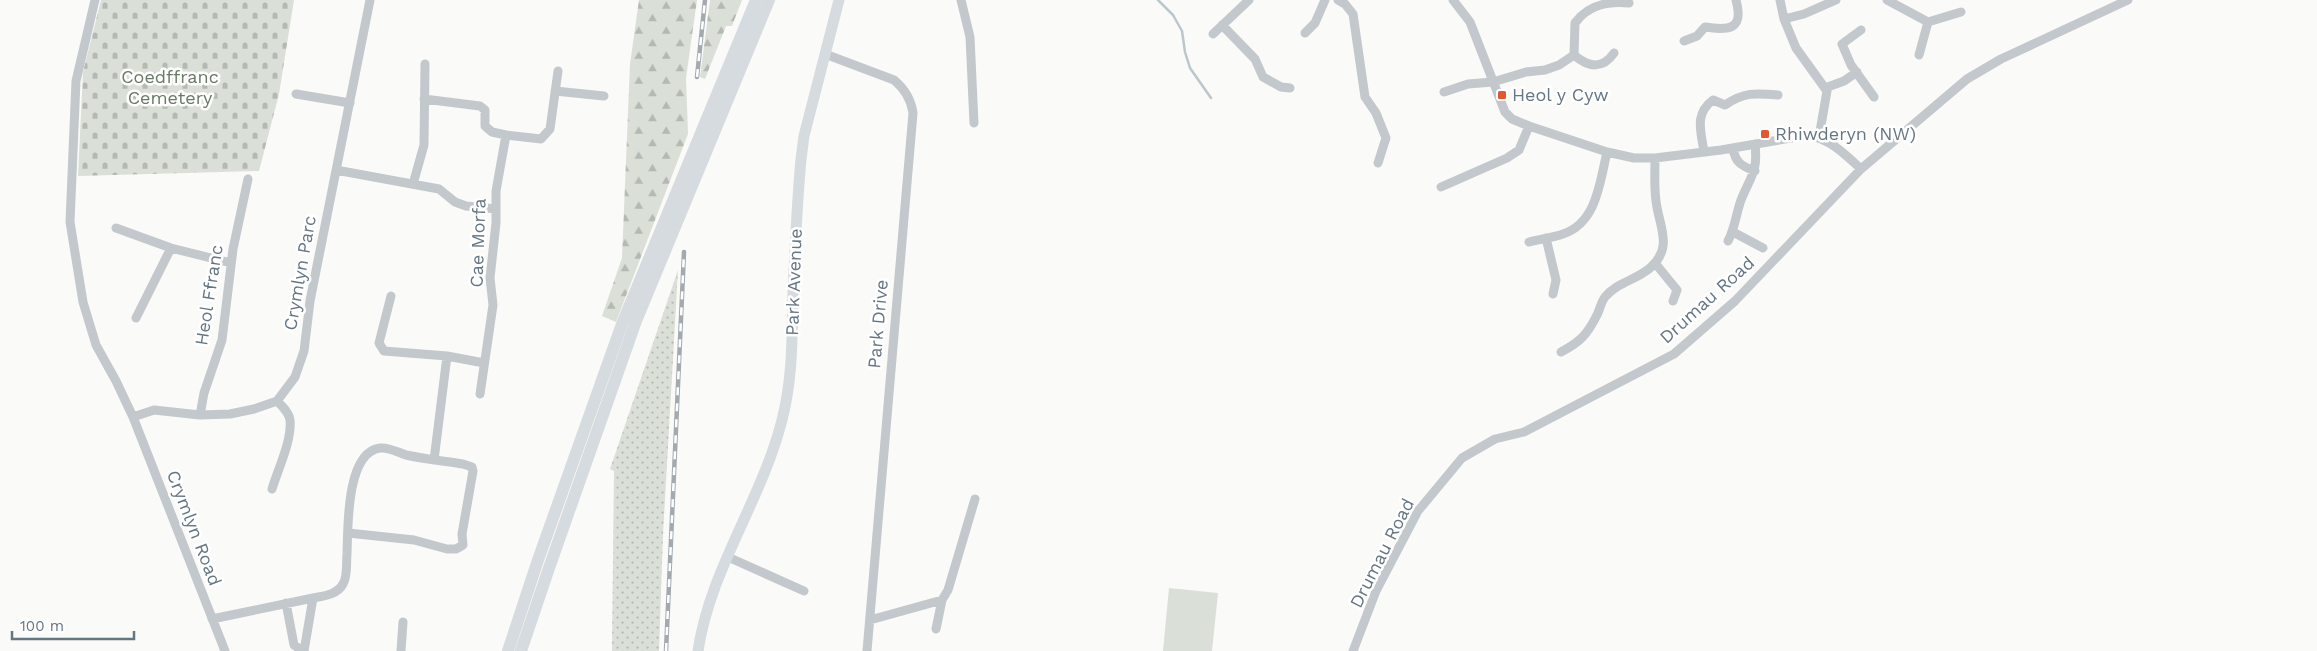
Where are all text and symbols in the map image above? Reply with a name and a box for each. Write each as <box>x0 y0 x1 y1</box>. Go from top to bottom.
park label: Coedffranc Cemetery <box>121 66 219 108</box>
place label: Heol y Cyw <box>1512 84 1608 105</box>
marker: Heol y Cyw <box>1496 89 1508 101</box>
place label: Rhiwderyn (NW) <box>1775 123 1916 144</box>
marker: Rhiwderyn (NW) <box>1759 128 1771 140</box>
street label: Cae Morfa <box>465 198 490 288</box>
street label: Crymlyn Parc <box>279 214 320 332</box>
street label: Park Avenue <box>781 228 806 336</box>
street label: Heol Ffranc <box>190 243 227 347</box>
street label: Drumau Road <box>1655 252 1758 348</box>
street label: Park Drive <box>863 279 892 369</box>
street label: Crymlyn Road <box>163 467 226 588</box>
street label: Drumau Road <box>1345 495 1418 611</box>
scale bar <box>12 608 135 640</box>
text: 100 m <box>20 617 64 635</box>

